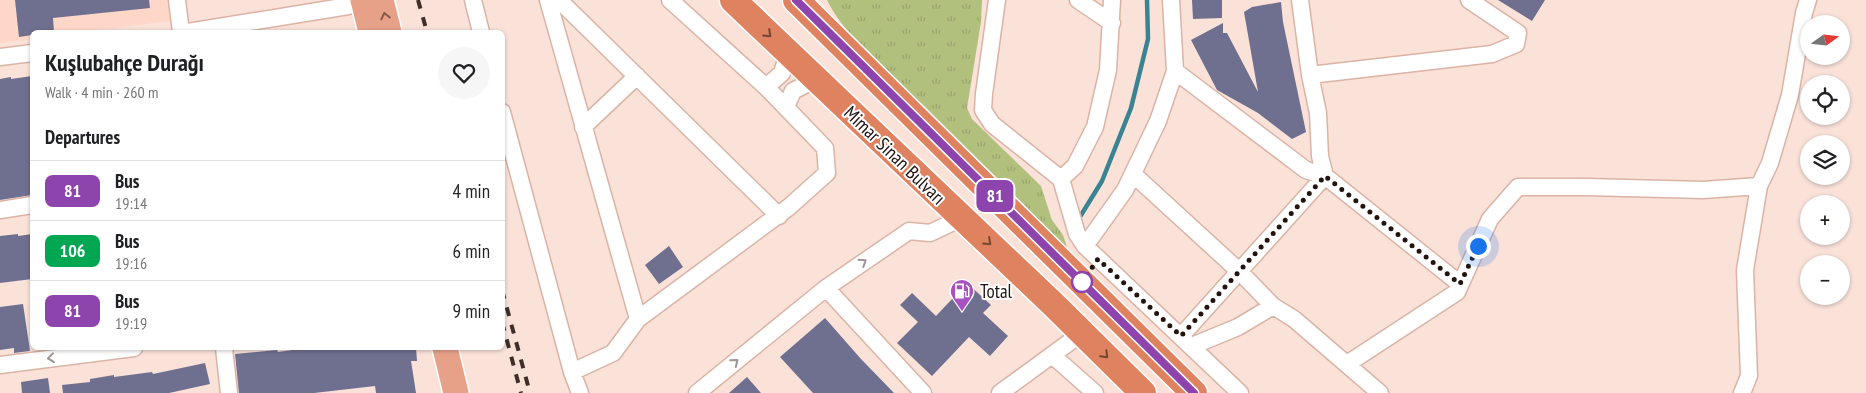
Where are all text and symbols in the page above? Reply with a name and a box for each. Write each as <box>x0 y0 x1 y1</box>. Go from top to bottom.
one-way arrow <box>380 12 391 21</box>
north arrow <box>1800 15 1850 65</box>
map controls <box>1800 15 1850 305</box>
one-way arrow <box>763 28 772 37</box>
text: Kuşlubahçe Durağı <box>45 47 204 78</box>
button: heart <box>438 47 490 99</box>
button: locate <box>1800 75 1850 125</box>
text: Walk · 4 min · 260 m <box>45 82 158 102</box>
street label: Mimar Sinan Bulvarı <box>839 101 951 209</box>
text: Departures <box>45 125 120 149</box>
button: layers <box>1800 135 1850 185</box>
text: Bus <box>115 169 139 193</box>
text: 81 <box>64 179 81 202</box>
text: 4 min <box>453 179 490 203</box>
line badge: 81 <box>972 180 1018 212</box>
text: 81 <box>986 184 1004 207</box>
text: 19:14 <box>115 193 147 213</box>
button: + <box>1800 195 1850 245</box>
text: Bus <box>115 229 139 253</box>
your location <box>1466 234 1491 259</box>
one-way arrow <box>982 236 991 245</box>
text: 106 <box>60 239 85 262</box>
text: 6 min <box>453 239 490 263</box>
text: 19:16 <box>115 253 147 273</box>
button: − <box>1800 255 1850 305</box>
one-way arrow <box>857 259 867 268</box>
unlabelled marker <box>1071 271 1093 293</box>
fuel station icon: Total <box>949 278 975 312</box>
place label: Total <box>980 279 1013 303</box>
text: Bus <box>115 289 139 313</box>
text: 81 <box>64 299 81 322</box>
text: 9 min <box>453 299 490 323</box>
text: 19:19 <box>115 313 147 333</box>
one-way arrow <box>1099 349 1108 358</box>
one-way arrow <box>47 352 55 363</box>
one-way arrow <box>729 360 738 368</box>

